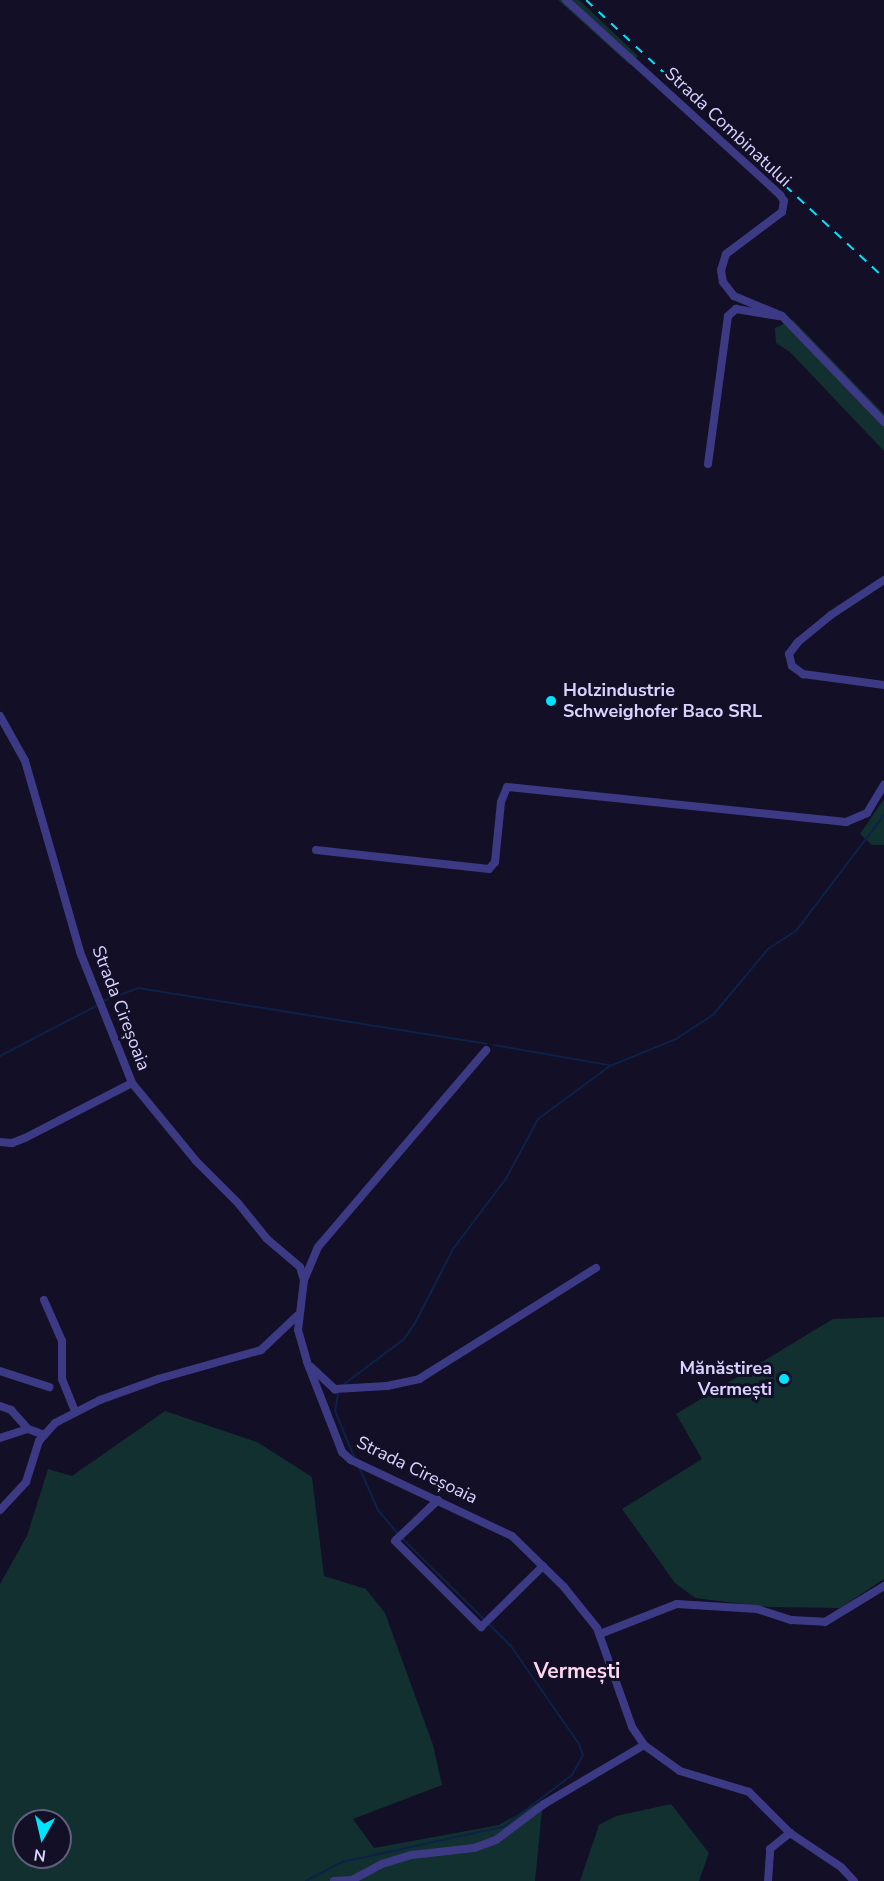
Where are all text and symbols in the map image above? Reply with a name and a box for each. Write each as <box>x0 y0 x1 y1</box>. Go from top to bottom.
street label: Strada Combinatului <box>660 63 796 191</box>
place label: Holzindustrie Schweighofer Baco SRL <box>563 680 762 722</box>
marker: Holzindustrie Schweighofer Baco SRL <box>544 694 558 708</box>
street label: Strada Cireșoaia <box>87 943 155 1073</box>
place label: Mănăstirea Vermești <box>679 1358 772 1400</box>
marker: Mănăstirea Vermești <box>777 1372 791 1386</box>
street label: Strada Cireșoaia <box>353 1431 481 1509</box>
district label: Vermești <box>534 1658 620 1684</box>
north arrow <box>12 1809 72 1869</box>
text: N <box>32 1843 47 1867</box>

